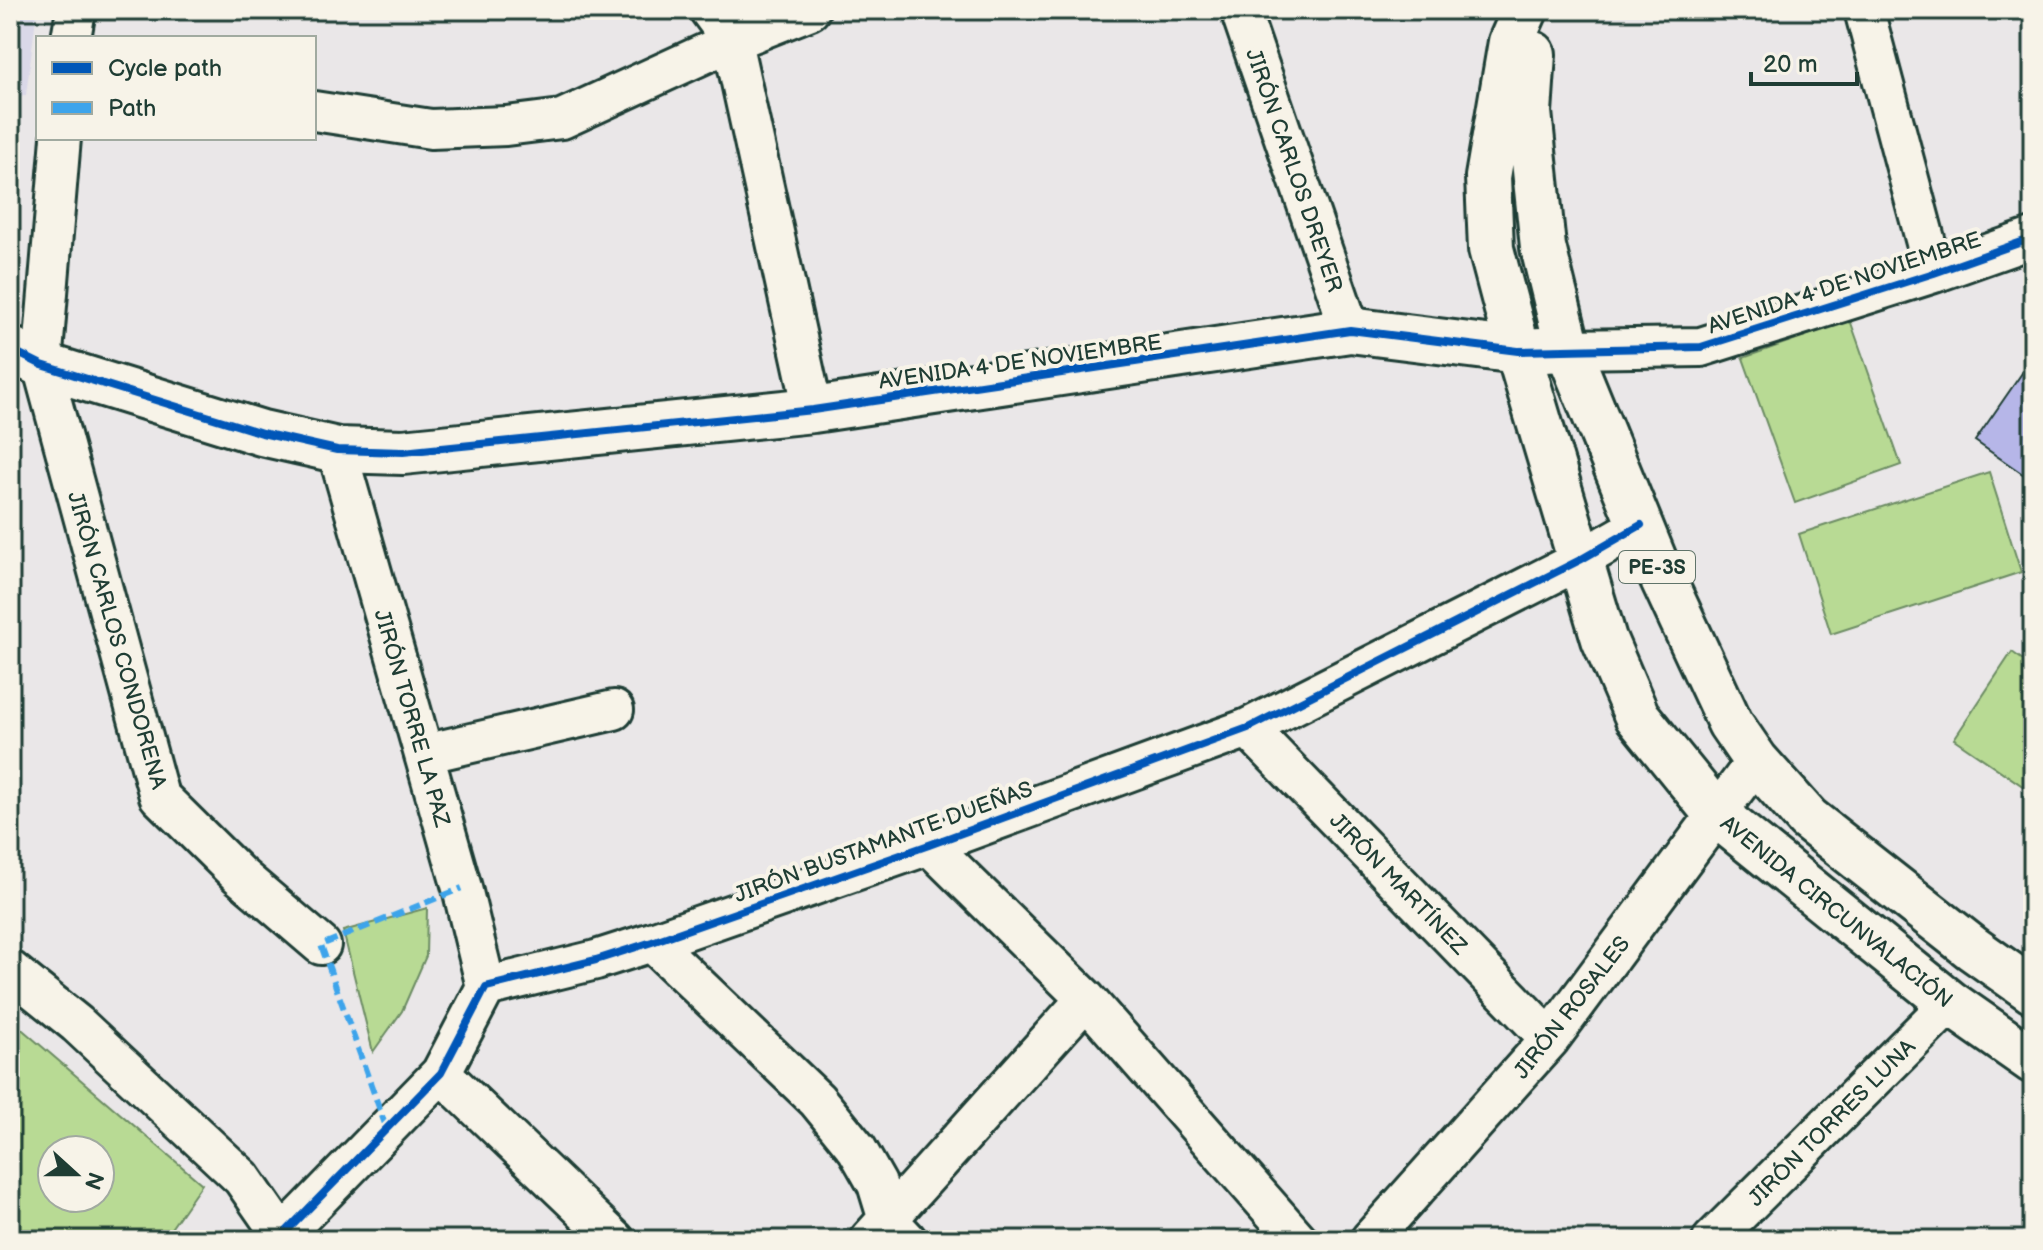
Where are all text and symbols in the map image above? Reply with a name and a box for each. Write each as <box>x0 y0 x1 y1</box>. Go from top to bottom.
legend <box>36 36 316 140</box>
scale bar <box>1751 36 1857 86</box>
street label: JIRÓN CARLOS DREYER <box>1239 45 1349 296</box>
text: 20 m <box>1763 50 1818 79</box>
text: Cycle path <box>108 54 222 83</box>
text: Path <box>108 94 156 123</box>
street label: AVENIDA 4 DE NOVIEMBRE <box>1704 226 1984 340</box>
street label: AVENIDA 4 DE NOVIEMBRE <box>877 329 1164 396</box>
street label: JIRÓN CARLOS CONDORENA <box>61 488 173 793</box>
road number: PE-3S <box>1619 551 1695 583</box>
street label: JIRÓN TORRE LA PAZ <box>368 606 457 831</box>
street label: JIRÓN BUSTAMANTE DUEÑAS <box>730 775 1036 909</box>
street label: JIRÓN MARTÍNEZ <box>1323 807 1473 961</box>
street label: AVENIDA CIRCUNVALACIÓN <box>1714 809 1958 1014</box>
street label: JIRÓN ROSALES <box>1507 931 1636 1085</box>
street label: JIRÓN TORRES LUNA <box>1742 1033 1922 1212</box>
north arrow <box>36 1134 116 1214</box>
text: N <box>78 1168 109 1193</box>

